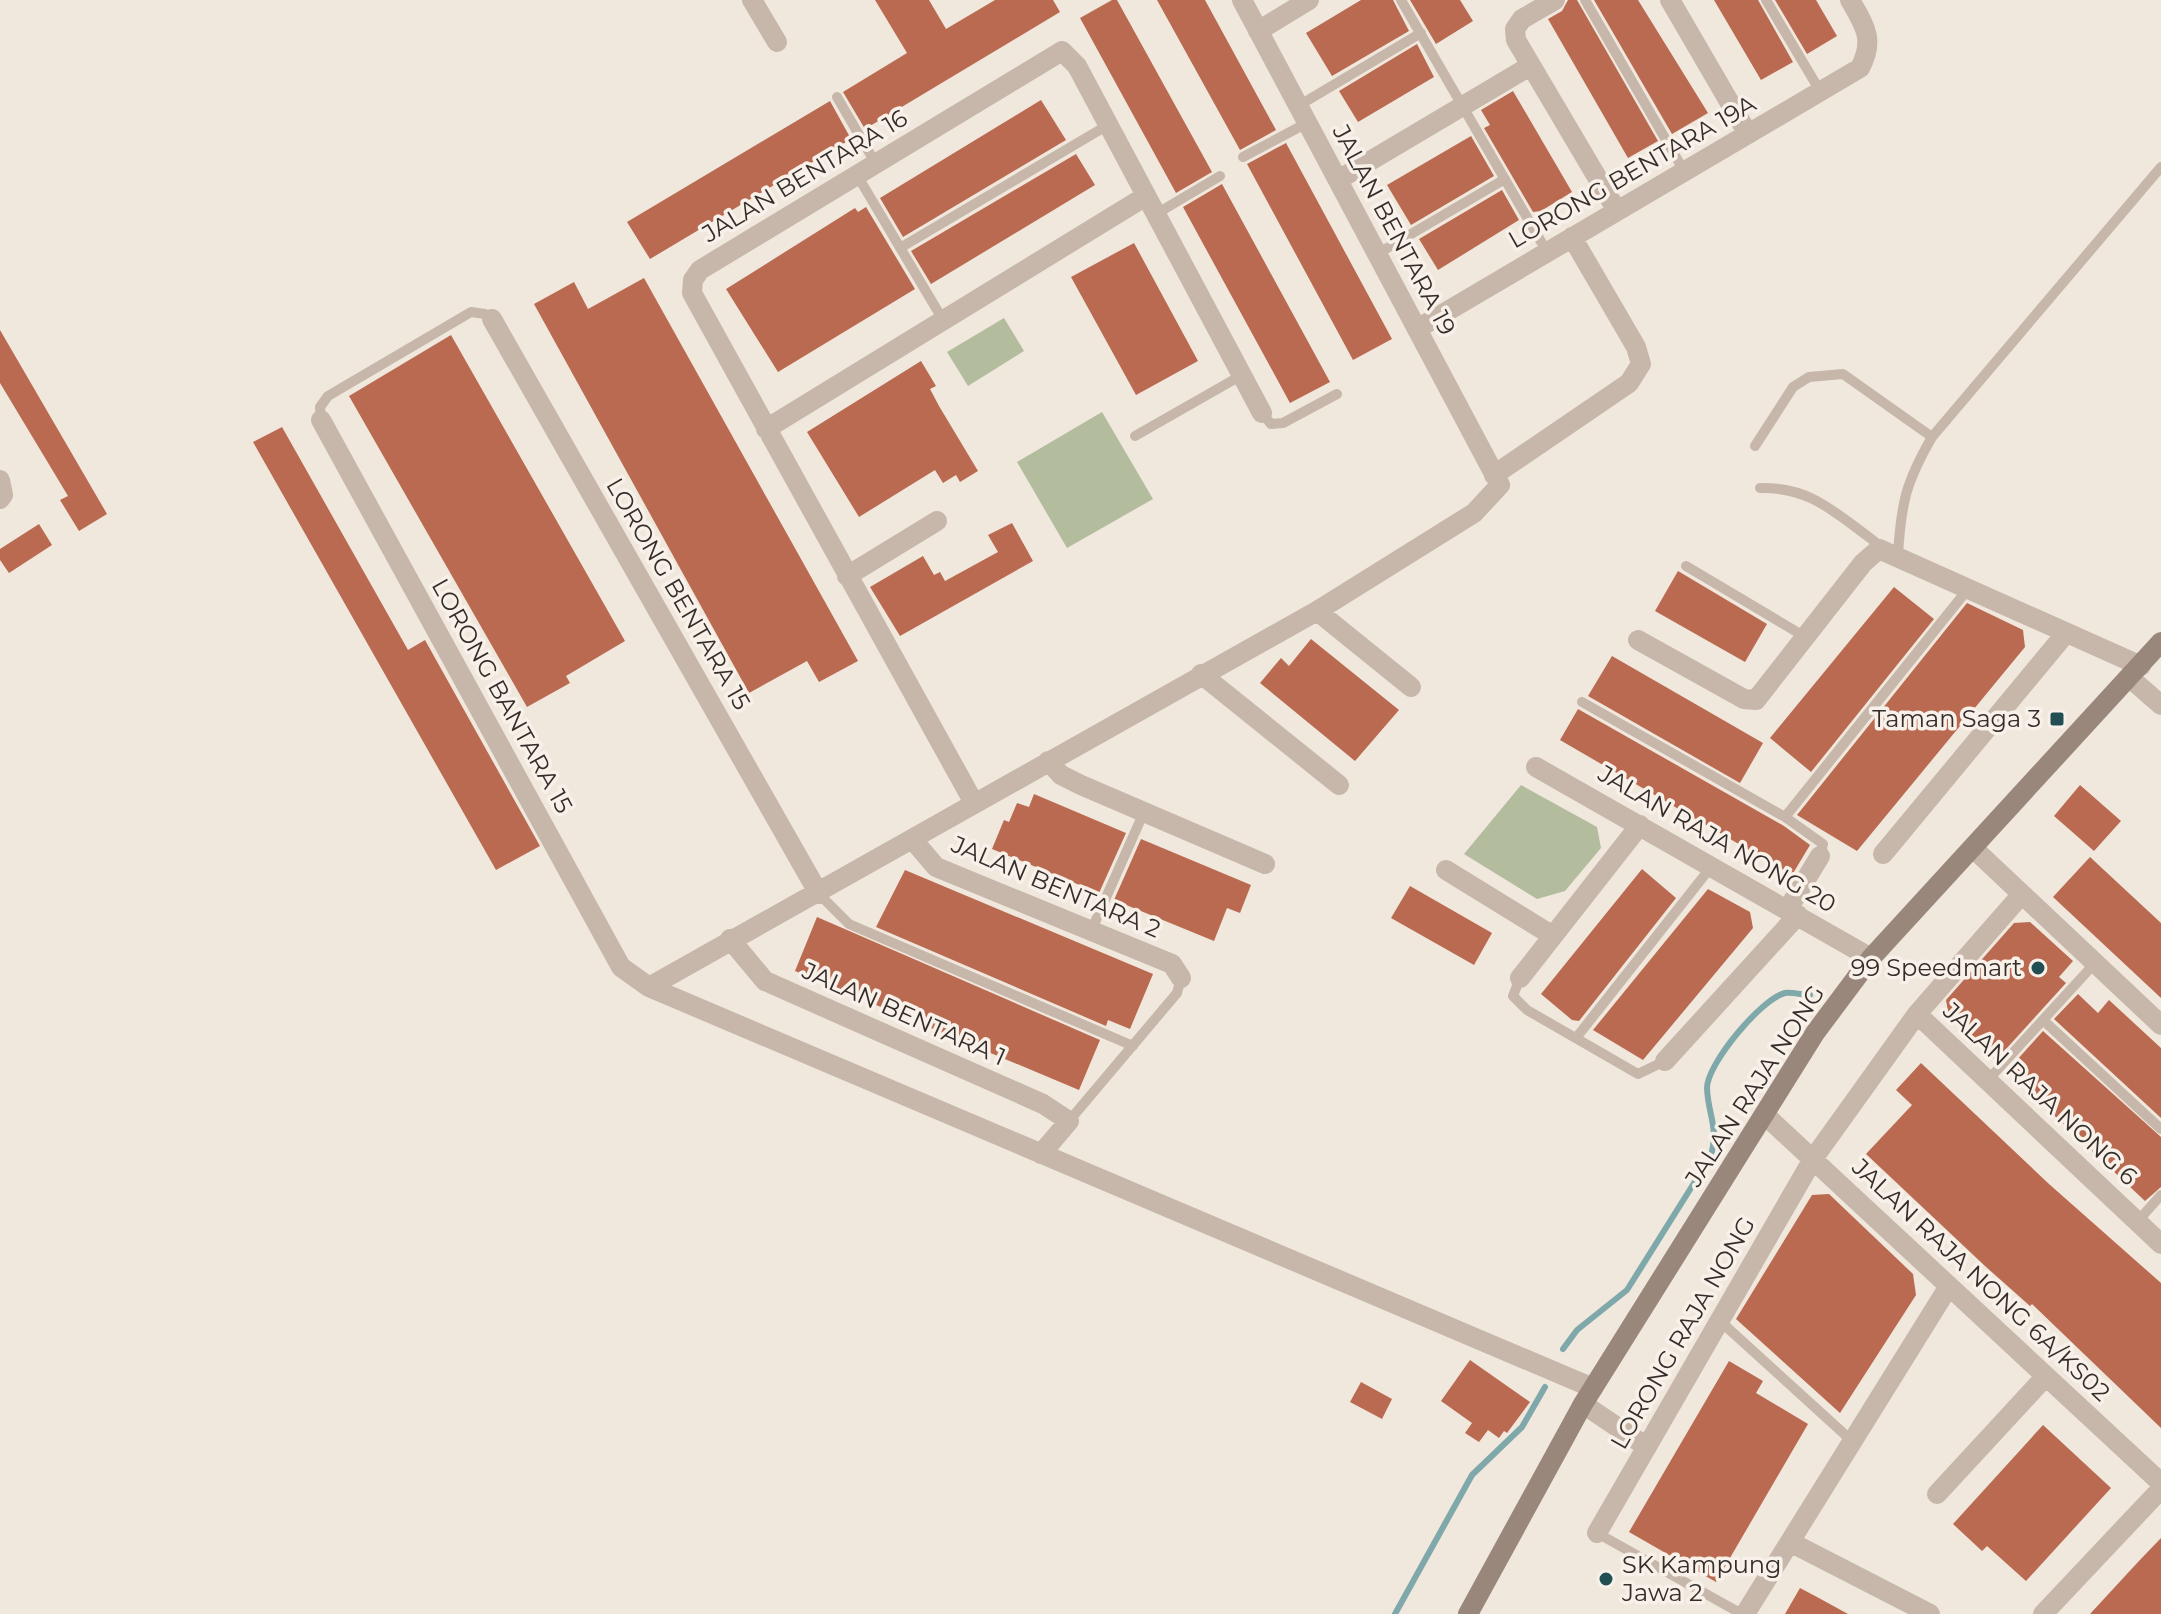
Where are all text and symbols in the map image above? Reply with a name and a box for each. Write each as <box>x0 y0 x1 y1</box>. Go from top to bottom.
street label: LORONG BENTARA 19A <box>1503 88 1761 254</box>
street label: JALAN BENTARA 16 <box>696 103 912 249</box>
street label: JALAN BENTARA 19 <box>1326 119 1462 340</box>
street label: LORONG BENTARA 15 <box>600 473 757 715</box>
street label: LORONG BANTARA 15 <box>426 573 579 818</box>
place label: Taman Saga 3 <box>1872 704 2041 733</box>
marker: Taman Saga 3 <box>2048 710 2066 728</box>
street label: JALAN RAJA NONG 20 <box>1592 758 1841 919</box>
street label: JALAN BENTARA 2 <box>946 829 1165 944</box>
place label: 99 Speedmart <box>1851 953 2022 982</box>
street label: JALAN BENTARA 1 <box>797 955 1010 1071</box>
marker: 99 Speedmart <box>2029 959 2047 977</box>
street label: JALAN RAJA NONG <box>1678 980 1830 1193</box>
street label: JALAN RAJA NONG 6 <box>1937 995 2143 1191</box>
street label: JALAN RAJA NONG 6A/KS02 <box>1846 1152 2116 1407</box>
street label: LORONG RAJA NONG <box>1604 1211 1761 1454</box>
place label: SK Kampung Jawa 2 <box>1621 1550 1782 1607</box>
marker: SK Kampung Jawa 2 <box>1597 1570 1615 1588</box>

